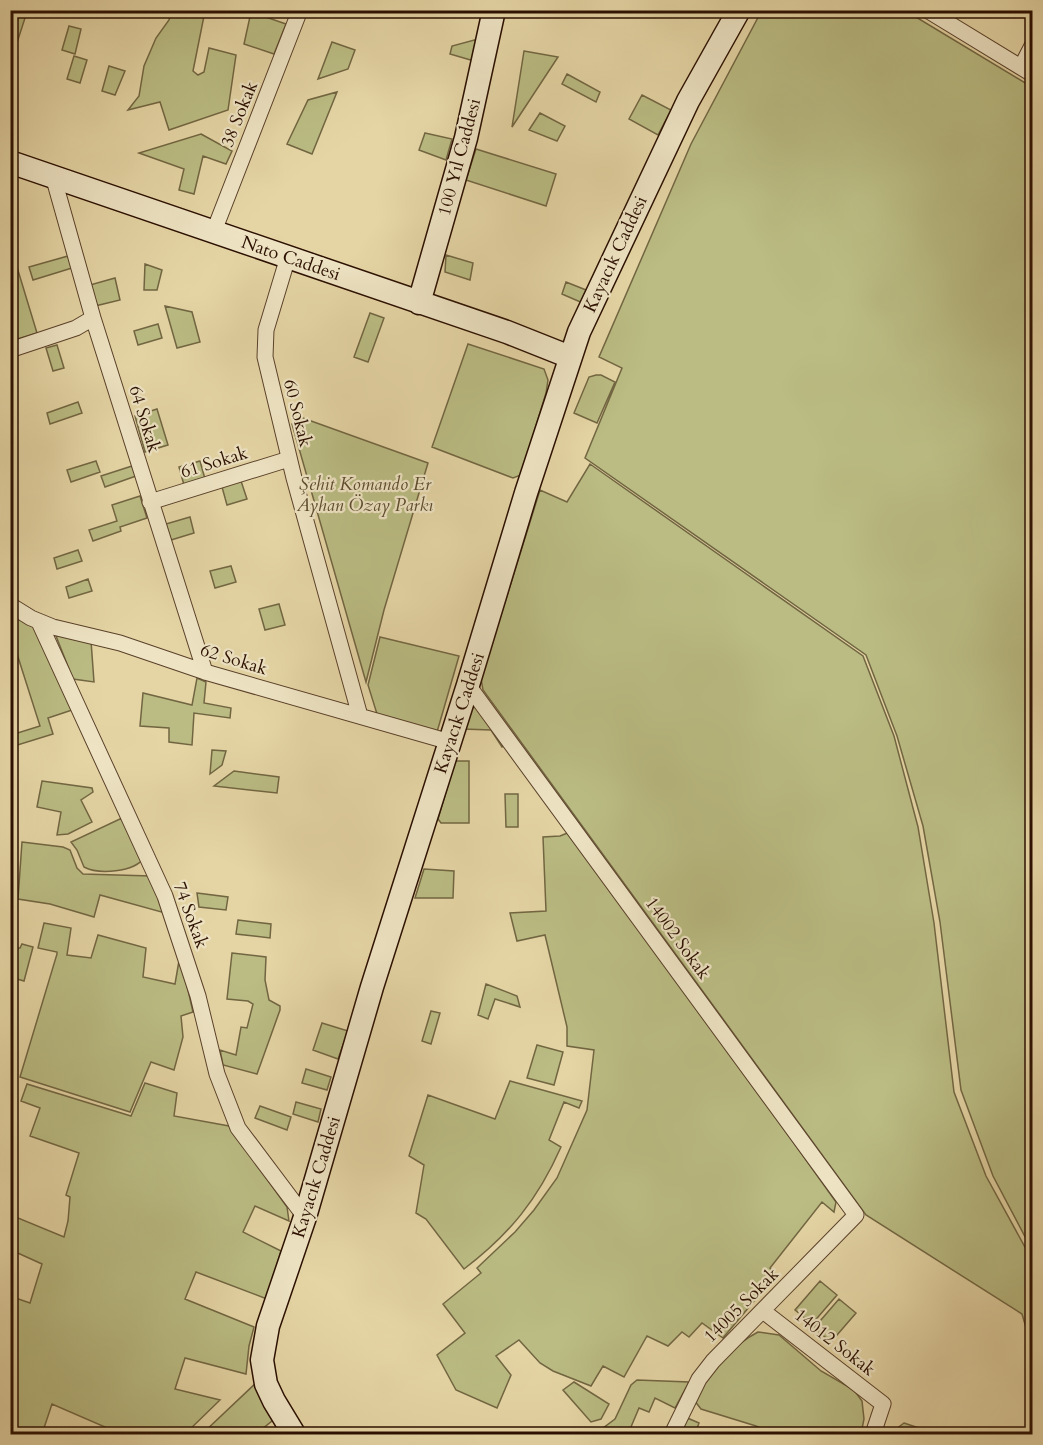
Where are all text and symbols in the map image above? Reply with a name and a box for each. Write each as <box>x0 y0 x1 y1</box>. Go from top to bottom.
street label: 38 Sokak <box>215 77 264 151</box>
street label: 100 Yıl Caddesi <box>432 96 487 218</box>
street label: Kayacık Caddesi <box>577 192 653 317</box>
street label: Nato Caddesi <box>238 230 344 287</box>
street label: 60 Sokak <box>277 377 318 450</box>
street label: 64 Sokak <box>122 382 167 456</box>
street label: 61 Sokak <box>177 440 251 485</box>
park label: Şehit Komando Er Ayhan Özay Parkı <box>296 472 433 518</box>
street label: 62 Sokak <box>197 637 271 682</box>
street label: Kayacık Caddesi <box>428 649 491 777</box>
street label: 74 Sokak <box>167 878 214 952</box>
street label: 14002 Sokak <box>639 892 716 985</box>
street label: Kayacık Caddesi <box>286 1113 347 1241</box>
street label: 14005 Sokak <box>698 1262 785 1348</box>
street label: 14012 Sokak <box>789 1303 881 1382</box>

